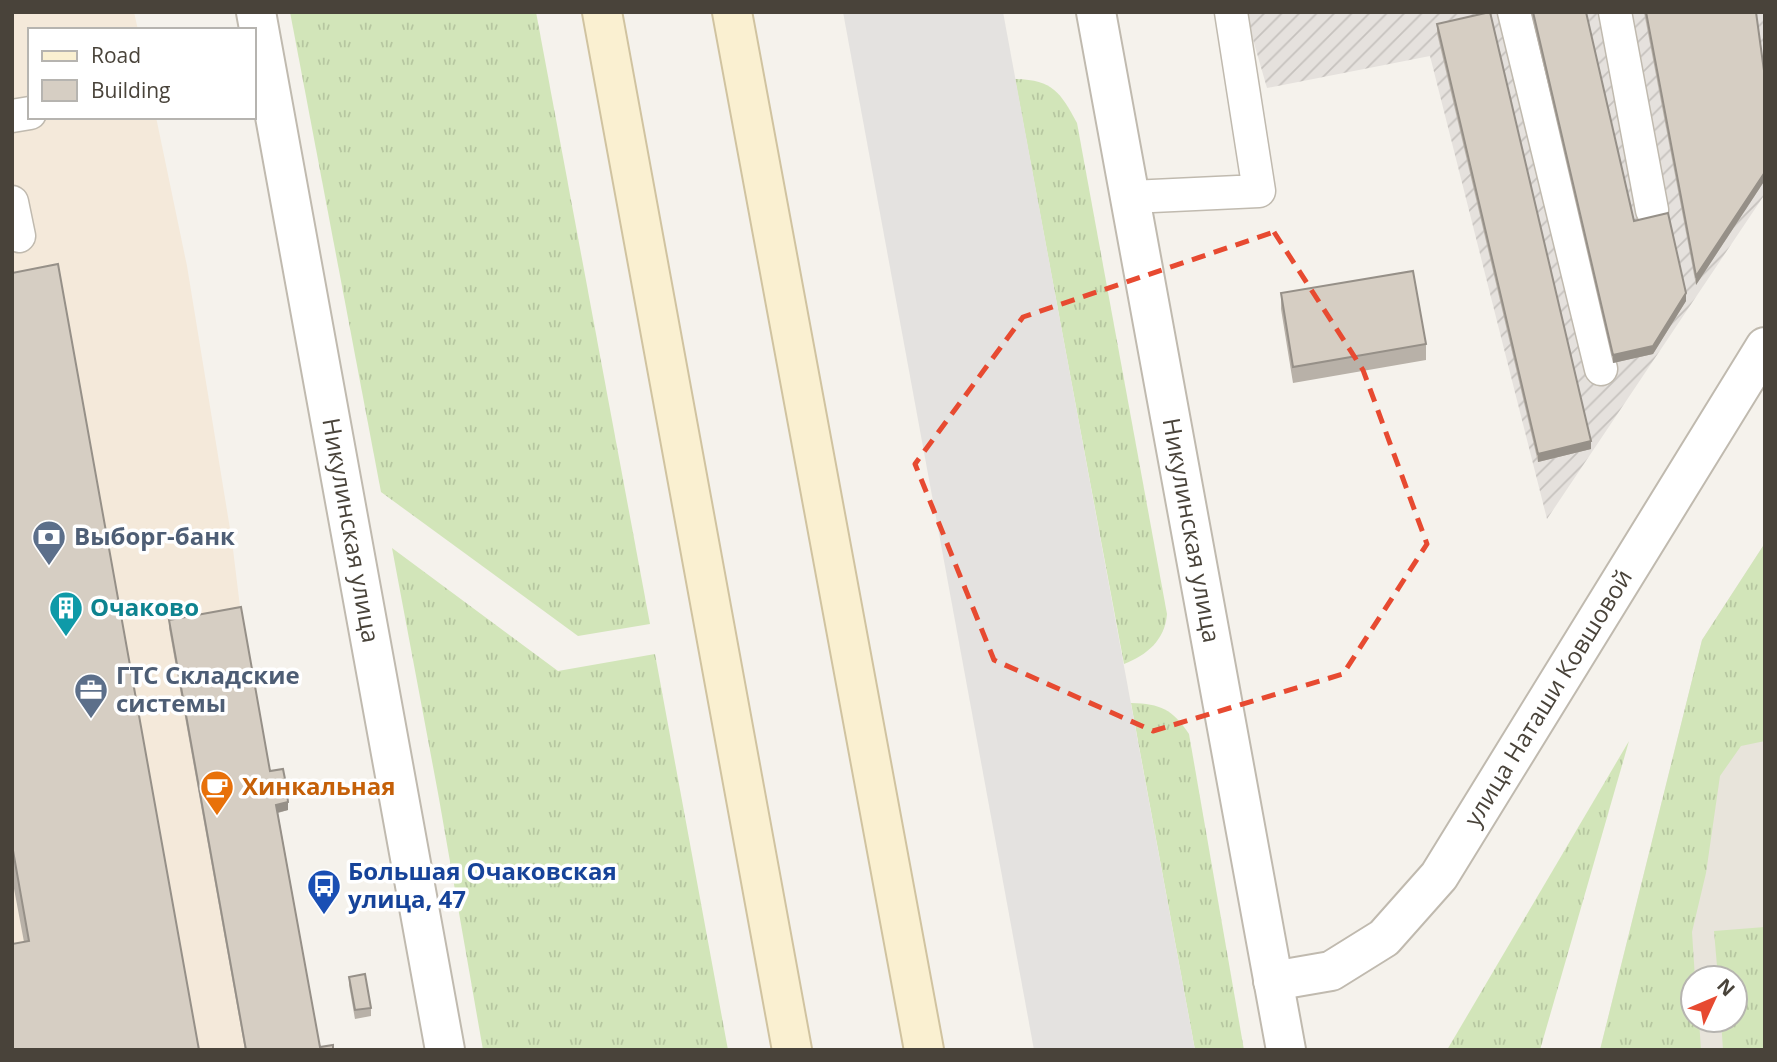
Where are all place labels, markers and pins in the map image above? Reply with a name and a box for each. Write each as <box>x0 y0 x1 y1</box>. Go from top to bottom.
bank icon: Выборг-банк <box>30 518 68 567</box>
place label: Выборг-банк <box>74 519 235 552</box>
building icon: Очаково <box>47 589 85 638</box>
place label: Очаково <box>90 590 199 623</box>
place label: ГТС Складские системы <box>116 658 300 719</box>
office icon: ГТС Складские системы <box>72 671 110 720</box>
cafe icon: Хинкальная <box>198 768 236 817</box>
place label: Хинкальная <box>242 769 395 802</box>
place label: Большая Очаковская улица, 47 <box>348 854 617 915</box>
bus stop icon: Большая Очаковская улица, 47 <box>305 867 343 916</box>

